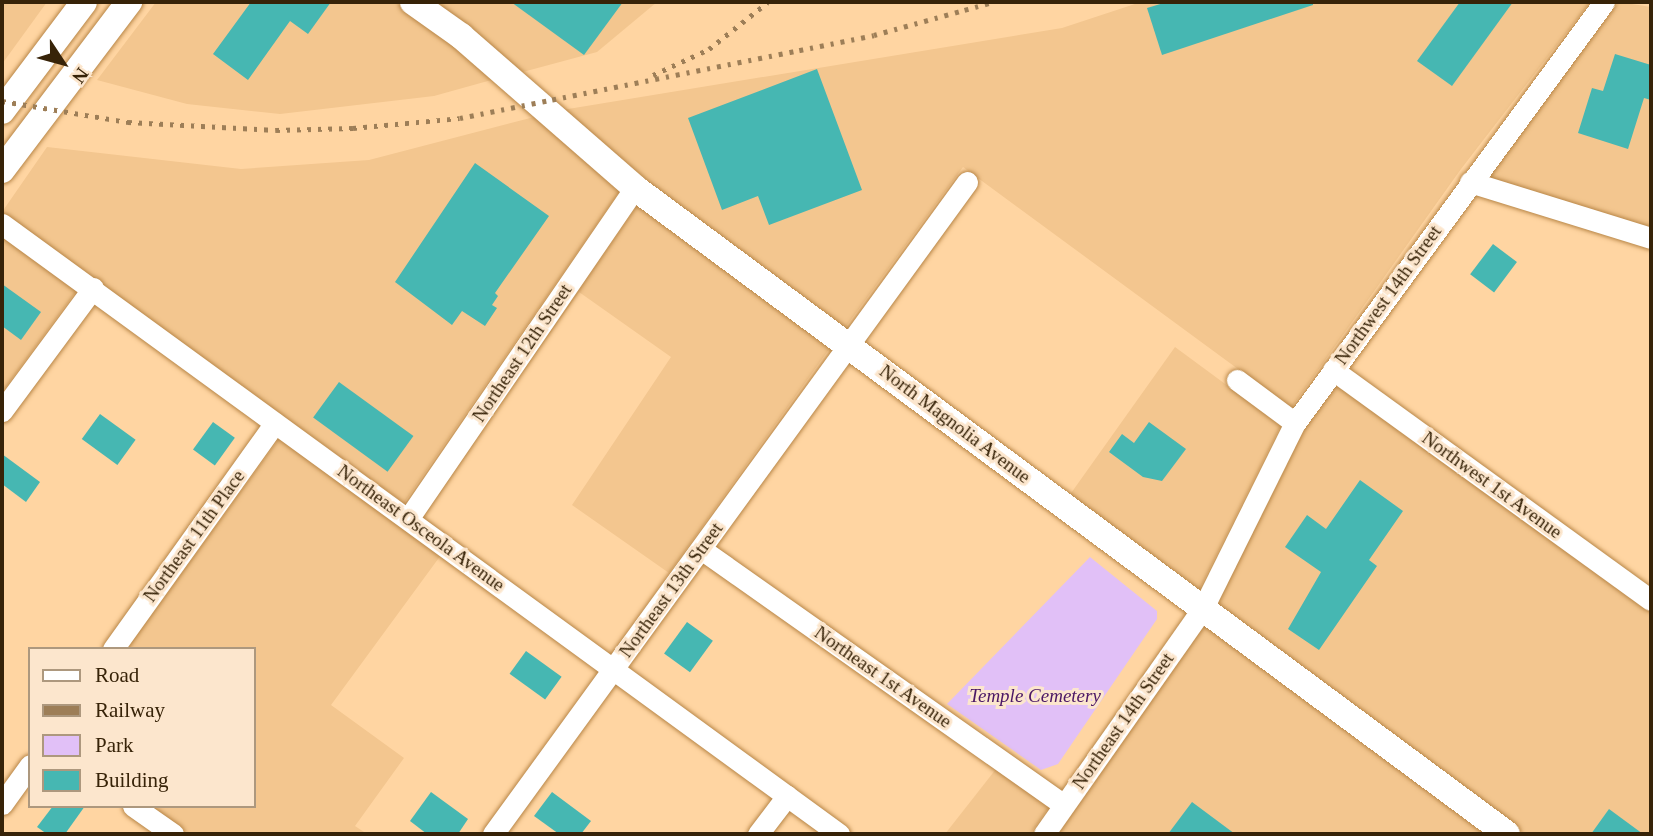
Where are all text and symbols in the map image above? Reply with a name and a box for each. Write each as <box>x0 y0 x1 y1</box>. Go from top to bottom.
north arrow <box>28 28 98 98</box>
text: N <box>68 64 93 87</box>
street label: Northwest 14th Street <box>1330 221 1446 369</box>
street label: Northeast 12th Street <box>467 280 577 426</box>
street label: North Magnolia Avenue <box>875 359 1035 489</box>
street label: Northwest 1st Avenue <box>1417 426 1567 544</box>
street label: Northeast Osceola Avenue <box>332 459 510 597</box>
street label: Northeast 11th Place <box>138 466 250 606</box>
street label: Northeast 13th Street <box>614 518 728 662</box>
street label: Northeast 1st Avenue <box>810 621 956 733</box>
legend <box>28 647 256 808</box>
street label: Northeast 14th Street <box>1067 648 1179 794</box>
text: Road <box>95 663 139 687</box>
park label: Temple Cemetery <box>969 685 1101 707</box>
text: Railway <box>95 698 165 722</box>
text: Park <box>95 733 134 757</box>
text: Building <box>95 768 169 792</box>

